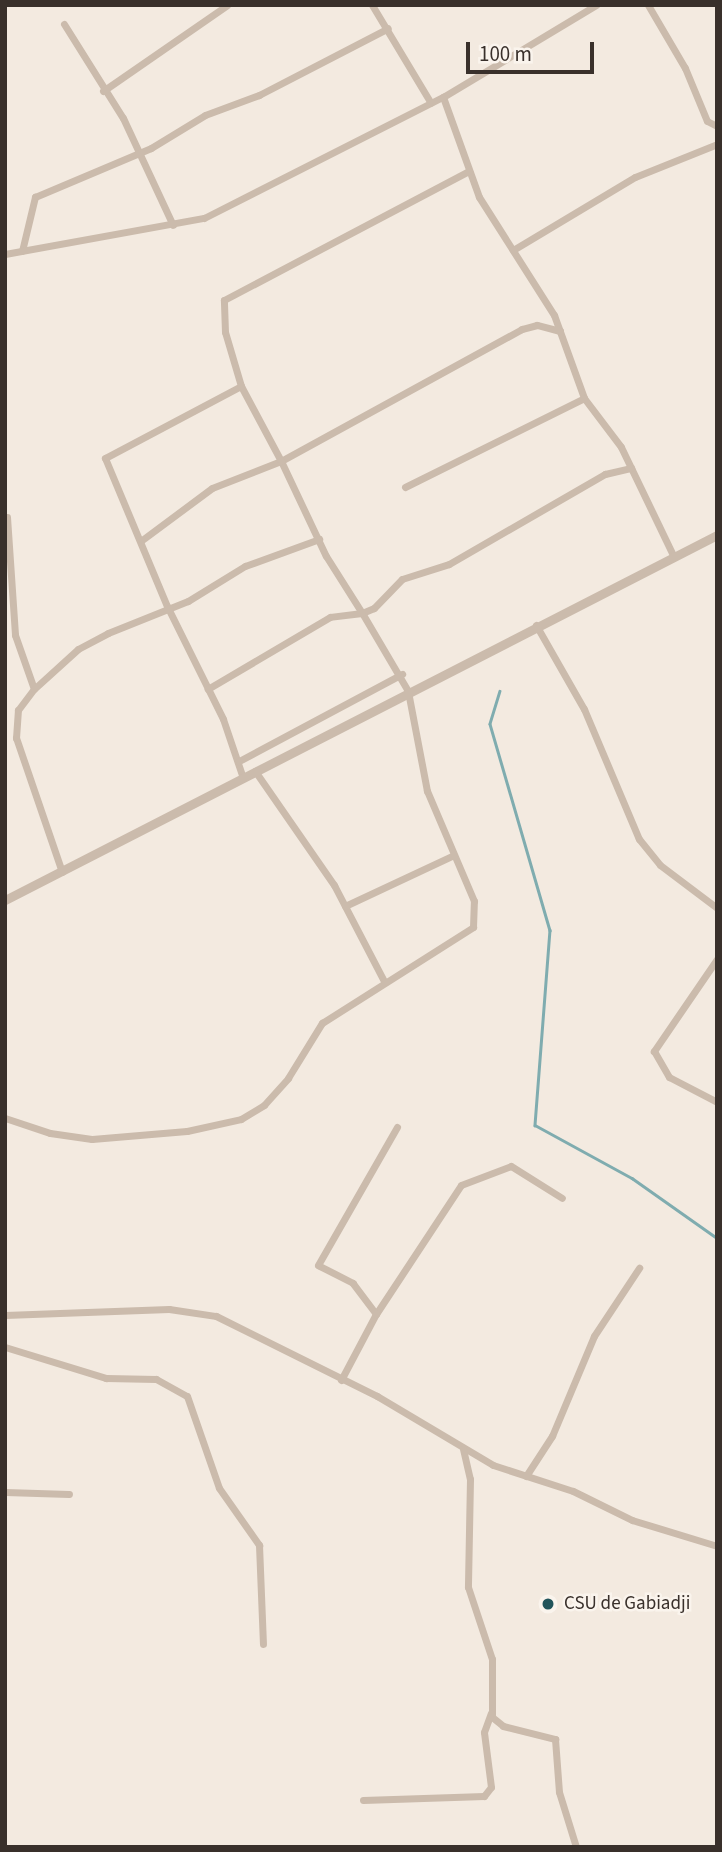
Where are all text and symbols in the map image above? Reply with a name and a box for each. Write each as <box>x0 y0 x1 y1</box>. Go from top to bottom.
scale bar <box>470 28 598 72</box>
text: 100 m <box>479 39 532 69</box>
place label: CSU de Gabiadji <box>564 1593 690 1615</box>
marker: CSU de Gabiadji <box>538 1594 558 1614</box>

